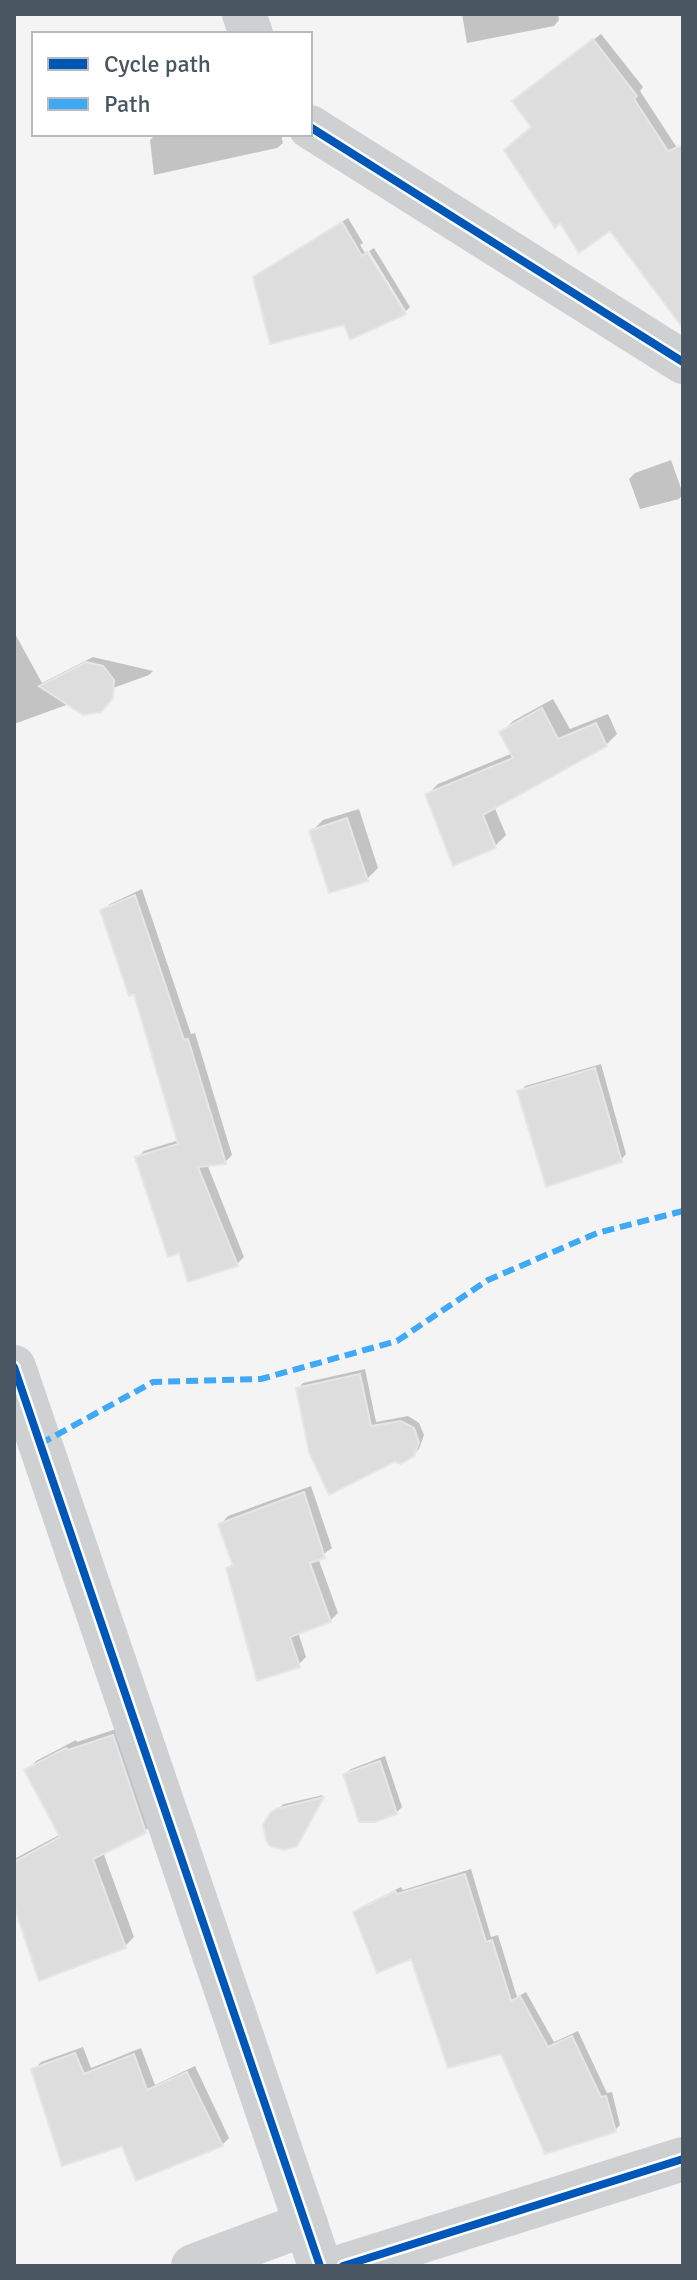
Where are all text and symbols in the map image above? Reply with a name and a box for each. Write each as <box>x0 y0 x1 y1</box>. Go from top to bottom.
legend <box>32 32 312 136</box>
text: Cycle path <box>104 49 211 79</box>
text: Path <box>104 89 150 119</box>

